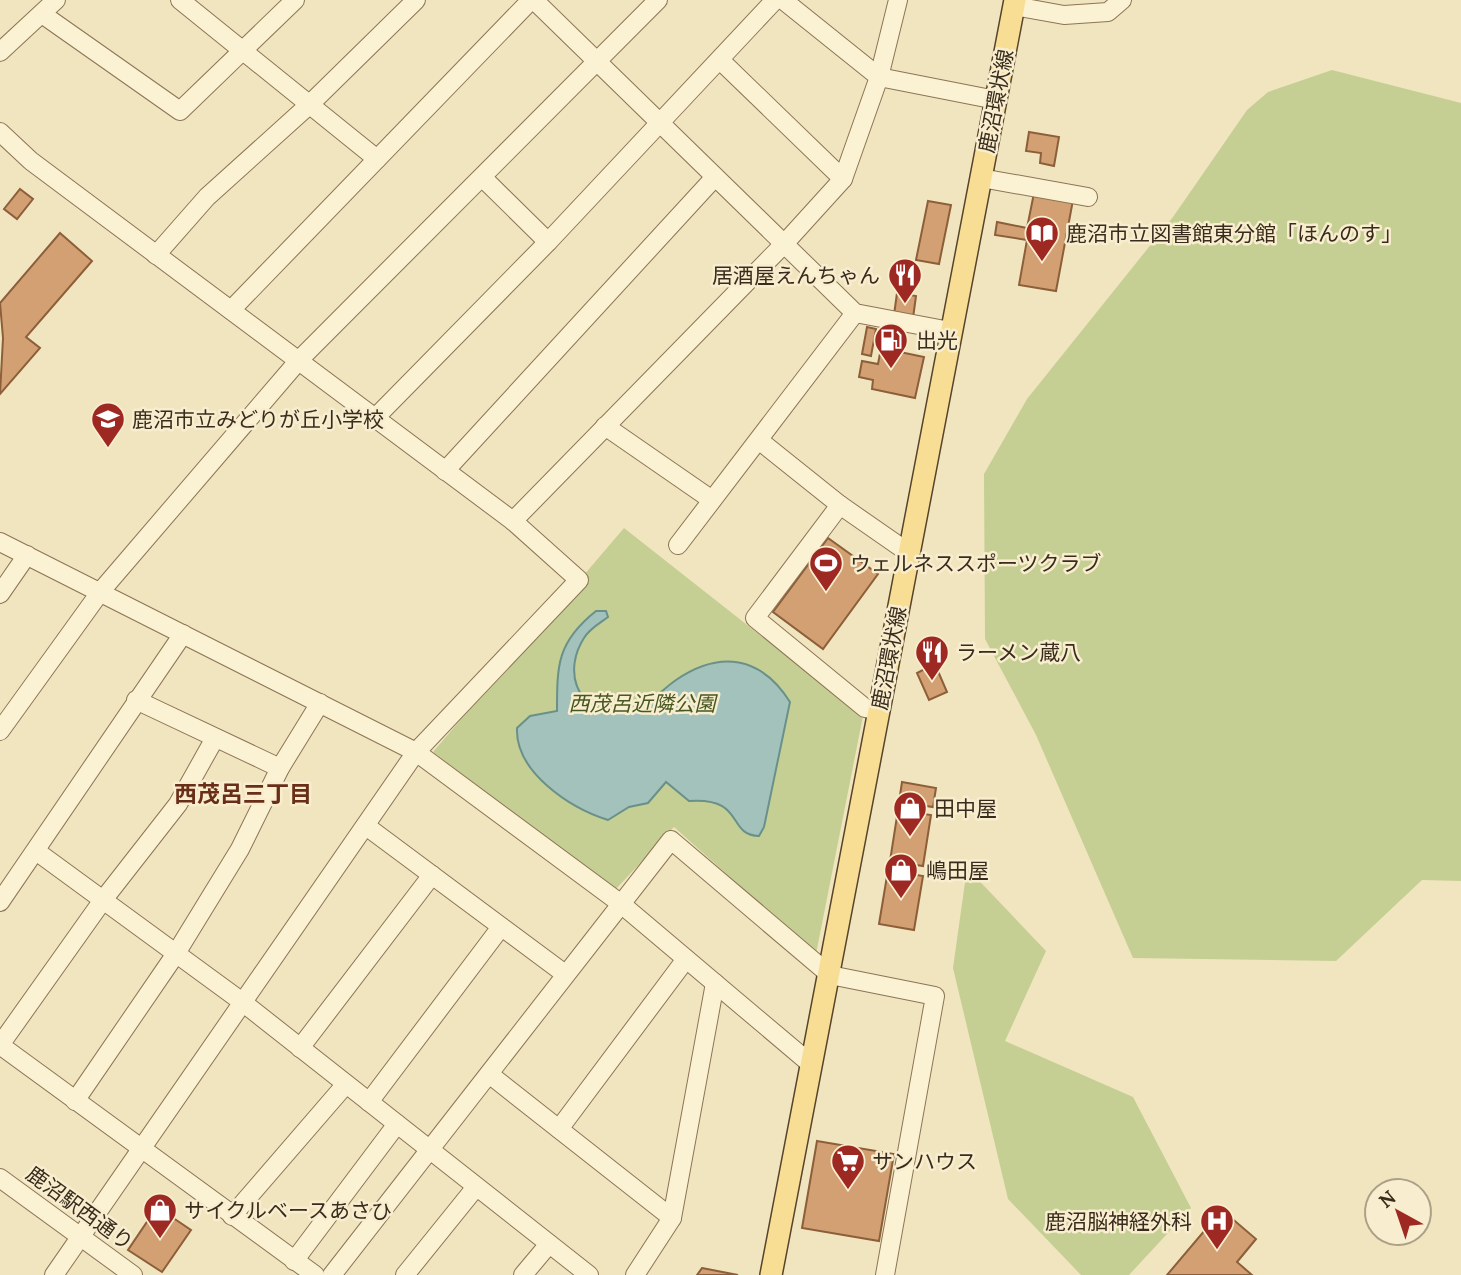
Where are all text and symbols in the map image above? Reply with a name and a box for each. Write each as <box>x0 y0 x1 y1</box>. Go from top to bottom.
street label: 鹿沼環状線 <box>973 47 1019 155</box>
library icon: 鹿沼市立図書館東分館「ほんのす」 <box>1023 214 1061 263</box>
place label: 鹿沼市立図書館東分館「ほんのす」 <box>1066 220 1402 247</box>
restaurant icon: 居酒屋えんちゃん <box>886 256 924 305</box>
place label: 居酒屋えんちゃん <box>712 262 880 289</box>
fuel station icon: 出光 <box>872 321 910 370</box>
place label: 出光 <box>916 327 958 354</box>
school or university icon: 鹿沼市立みどりが丘小学校 <box>89 400 127 449</box>
place label: 鹿沼市立みどりが丘小学校 <box>132 406 384 433</box>
sports icon: ウェルネススポーツクラブ <box>807 544 845 593</box>
place label: ウェルネススポーツクラブ <box>850 550 1102 577</box>
street label: 鹿沼環状線 <box>866 604 912 712</box>
restaurant icon: ラーメン蔵八 <box>913 633 951 682</box>
place label: ラーメン蔵八 <box>956 639 1081 666</box>
park label: 西茂呂近隣公園 <box>569 690 718 717</box>
district label: 西茂呂三丁目 <box>174 779 312 808</box>
shop icon: 田中屋 <box>891 789 929 838</box>
place label: 田中屋 <box>934 795 997 822</box>
shop icon: 嶋田屋 <box>882 851 920 900</box>
place label: 嶋田屋 <box>926 857 989 884</box>
supermarket icon: サンハウス <box>829 1142 867 1191</box>
place label: サンハウス <box>872 1148 977 1175</box>
street label: 鹿沼駅西通り <box>21 1160 139 1256</box>
north arrow <box>1363 1177 1433 1247</box>
text: N <box>1374 1185 1401 1213</box>
shop icon: サイクルベースあさひ <box>141 1191 179 1240</box>
place label: サイクルベースあさひ <box>184 1197 392 1224</box>
hospital icon: 鹿沼脳神経外科 <box>1198 1202 1236 1251</box>
place label: 鹿沼脳神経外科 <box>1045 1208 1192 1235</box>

